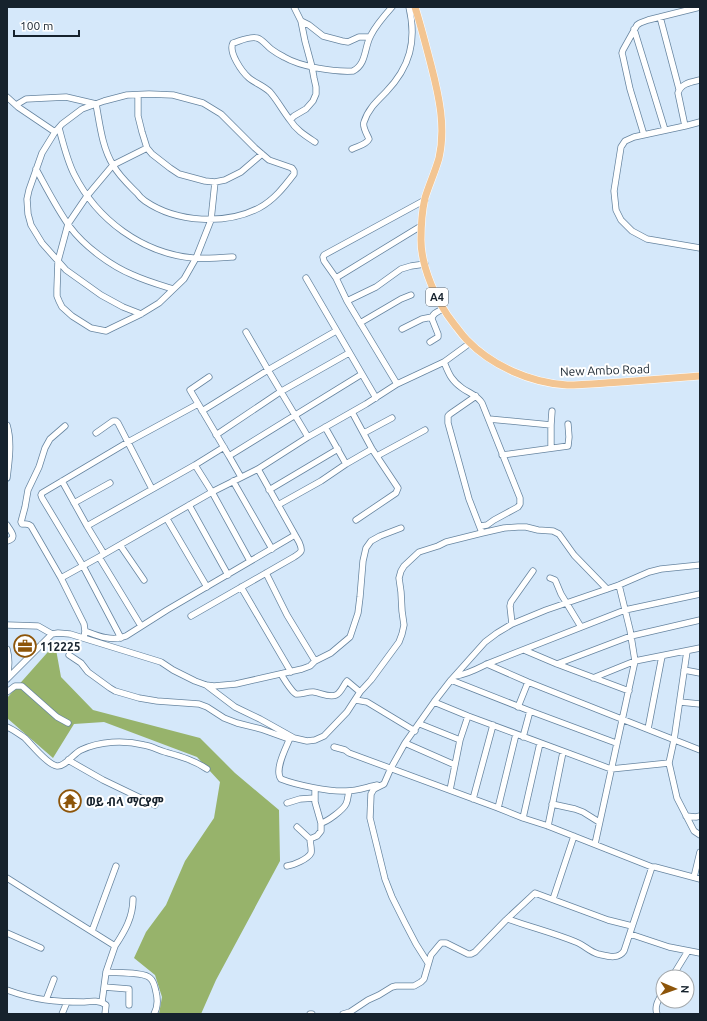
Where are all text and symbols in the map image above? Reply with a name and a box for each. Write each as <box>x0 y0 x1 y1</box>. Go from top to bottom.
scale bar <box>14 12 79 38</box>
text: 100 m <box>20 19 53 32</box>
road number: A4 <box>426 288 448 306</box>
street label: New Ambo Road <box>560 362 650 378</box>
office icon: 112225 <box>12 633 38 659</box>
place label: 112225 <box>40 640 81 653</box>
temple icon: ወይ ብላ ማርያም <box>57 788 83 814</box>
place label: ወይ ብላ ማርያም <box>86 795 164 808</box>
north arrow <box>655 969 695 1009</box>
text: N <box>679 985 691 994</box>

